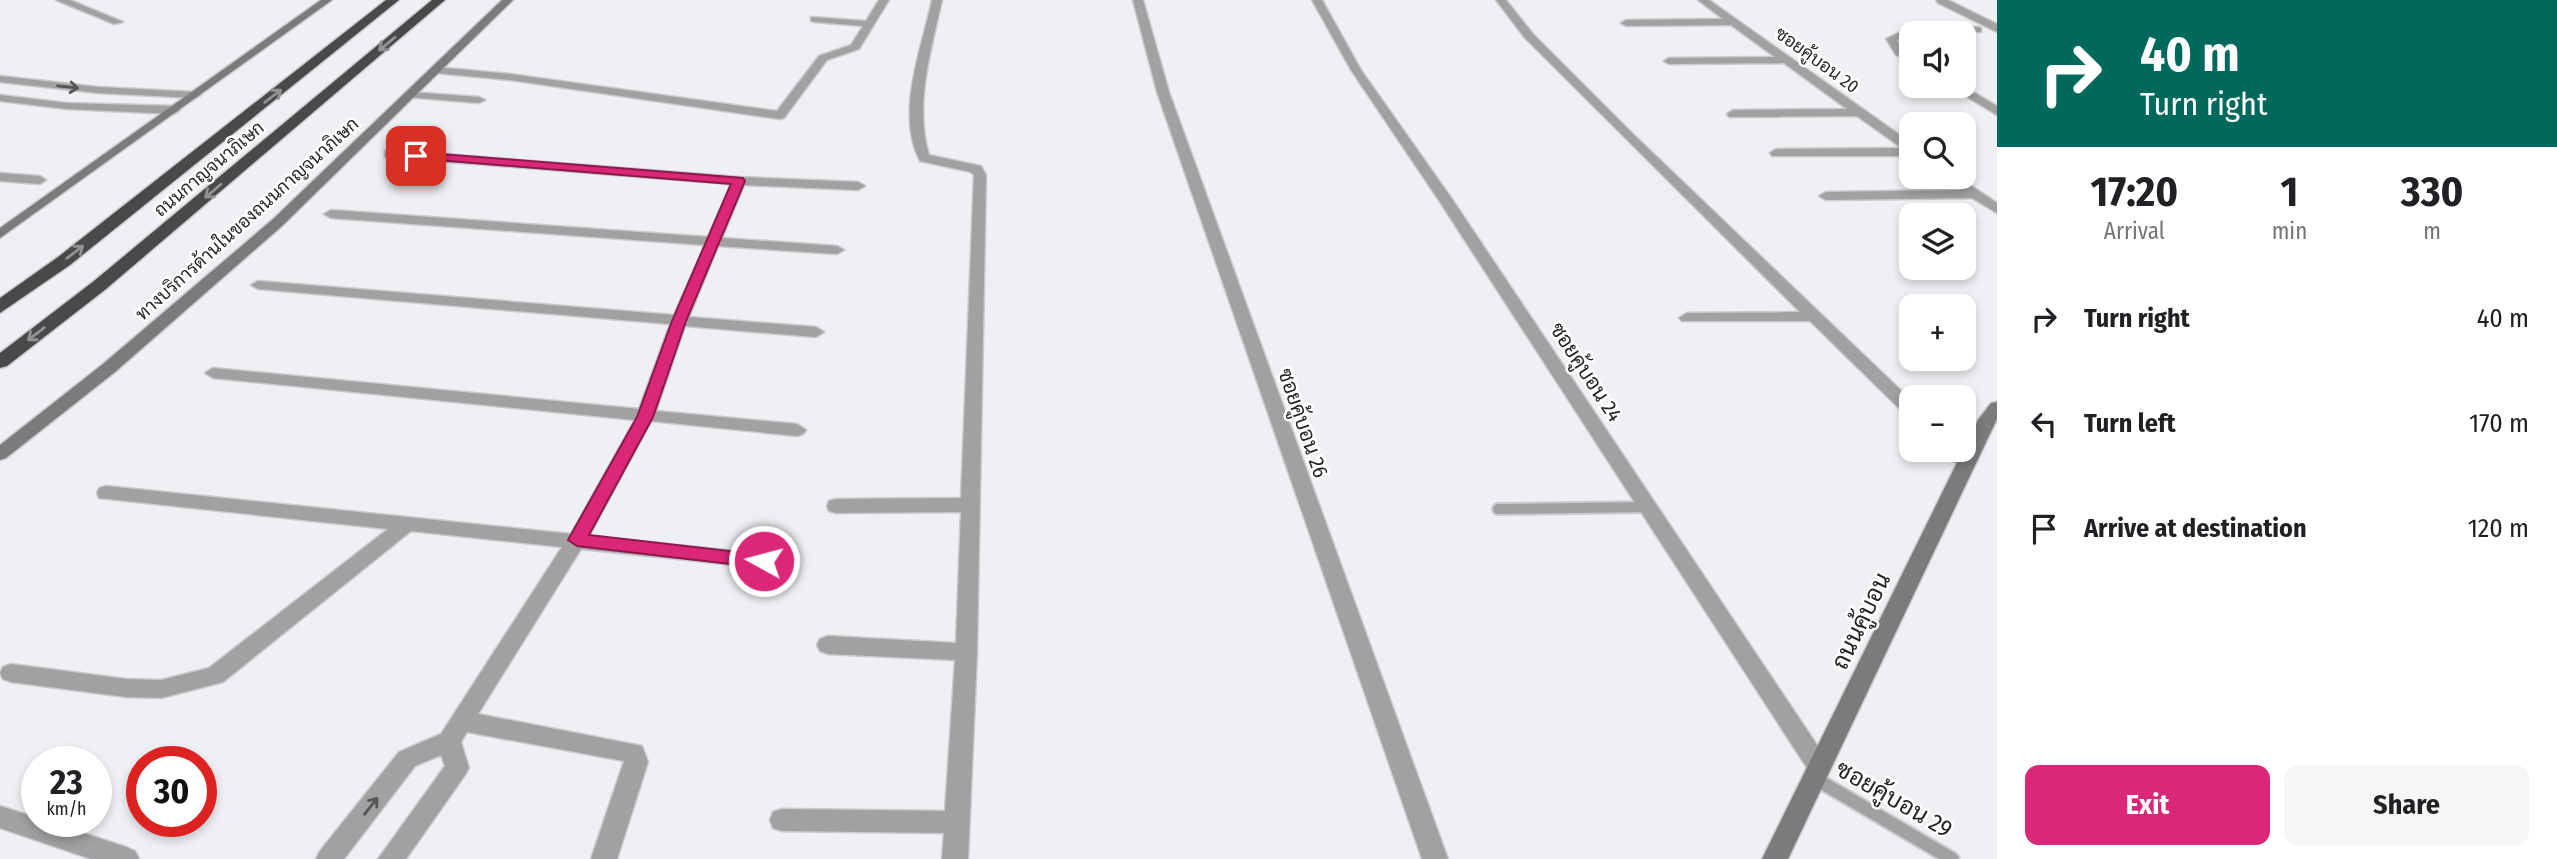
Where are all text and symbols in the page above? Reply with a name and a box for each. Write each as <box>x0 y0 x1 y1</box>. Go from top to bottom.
street label: ซอยคู้บอน 20 <box>1770 21 1864 99</box>
map controls <box>1899 21 1976 462</box>
button: sound <box>1899 21 1976 98</box>
text: 40 m <box>2140 25 2240 84</box>
icon: right <box>2025 28 2116 119</box>
one-way arrow <box>378 36 396 52</box>
one-way arrow <box>56 80 79 93</box>
text: Turn right <box>2140 85 2267 123</box>
one-way arrow <box>263 88 281 103</box>
street label: ทางบริการด้านในของถนนกาญจนาภิเษก <box>130 112 363 325</box>
button: search <box>1899 112 1976 189</box>
street label: ถนนกาญจนาภิเษก <box>150 117 268 221</box>
pin <box>386 126 446 186</box>
icon: arrive <box>397 137 435 175</box>
text: 17:20 <box>2091 167 2178 217</box>
text: 1 <box>2281 167 2298 217</box>
text: 330 <box>2401 167 2463 217</box>
one-way arrow <box>204 183 222 199</box>
button: layers <box>1899 203 1976 280</box>
text: Arrival <box>2104 217 2165 245</box>
text: min <box>2272 217 2307 245</box>
text: m <box>2423 217 2441 245</box>
one-way arrow <box>65 245 84 260</box>
button: + <box>1899 294 1976 371</box>
icon: right <box>2025 300 2063 338</box>
text: Turn right <box>2084 303 2190 334</box>
text: 40 m <box>2477 303 2529 334</box>
street label: ซอยคู้บอน 24 <box>1543 317 1628 428</box>
one-way arrow <box>28 327 46 342</box>
street label: ซอยคู้บอน 26 <box>1270 365 1334 482</box>
button: − <box>1899 385 1976 462</box>
icon: left <box>2025 405 2063 443</box>
text: Turn left <box>2084 408 2176 439</box>
text: 170 m <box>2469 408 2529 439</box>
icon: arrive <box>2025 510 2063 548</box>
text: Arrive at destination <box>2084 513 2307 544</box>
text: 120 m <box>2468 513 2529 544</box>
position arrow <box>727 524 801 598</box>
street label: ถนนคู้บอน <box>1825 568 1899 675</box>
speed limit sign: 30 <box>126 746 217 837</box>
street label: ซอยคู้บอน 29 <box>1829 754 1958 846</box>
text: 23 <box>50 761 83 803</box>
button: Exit <box>2025 765 2270 845</box>
button: Share <box>2284 765 2529 845</box>
one-way arrow <box>364 797 379 815</box>
text: km/h <box>46 798 87 820</box>

